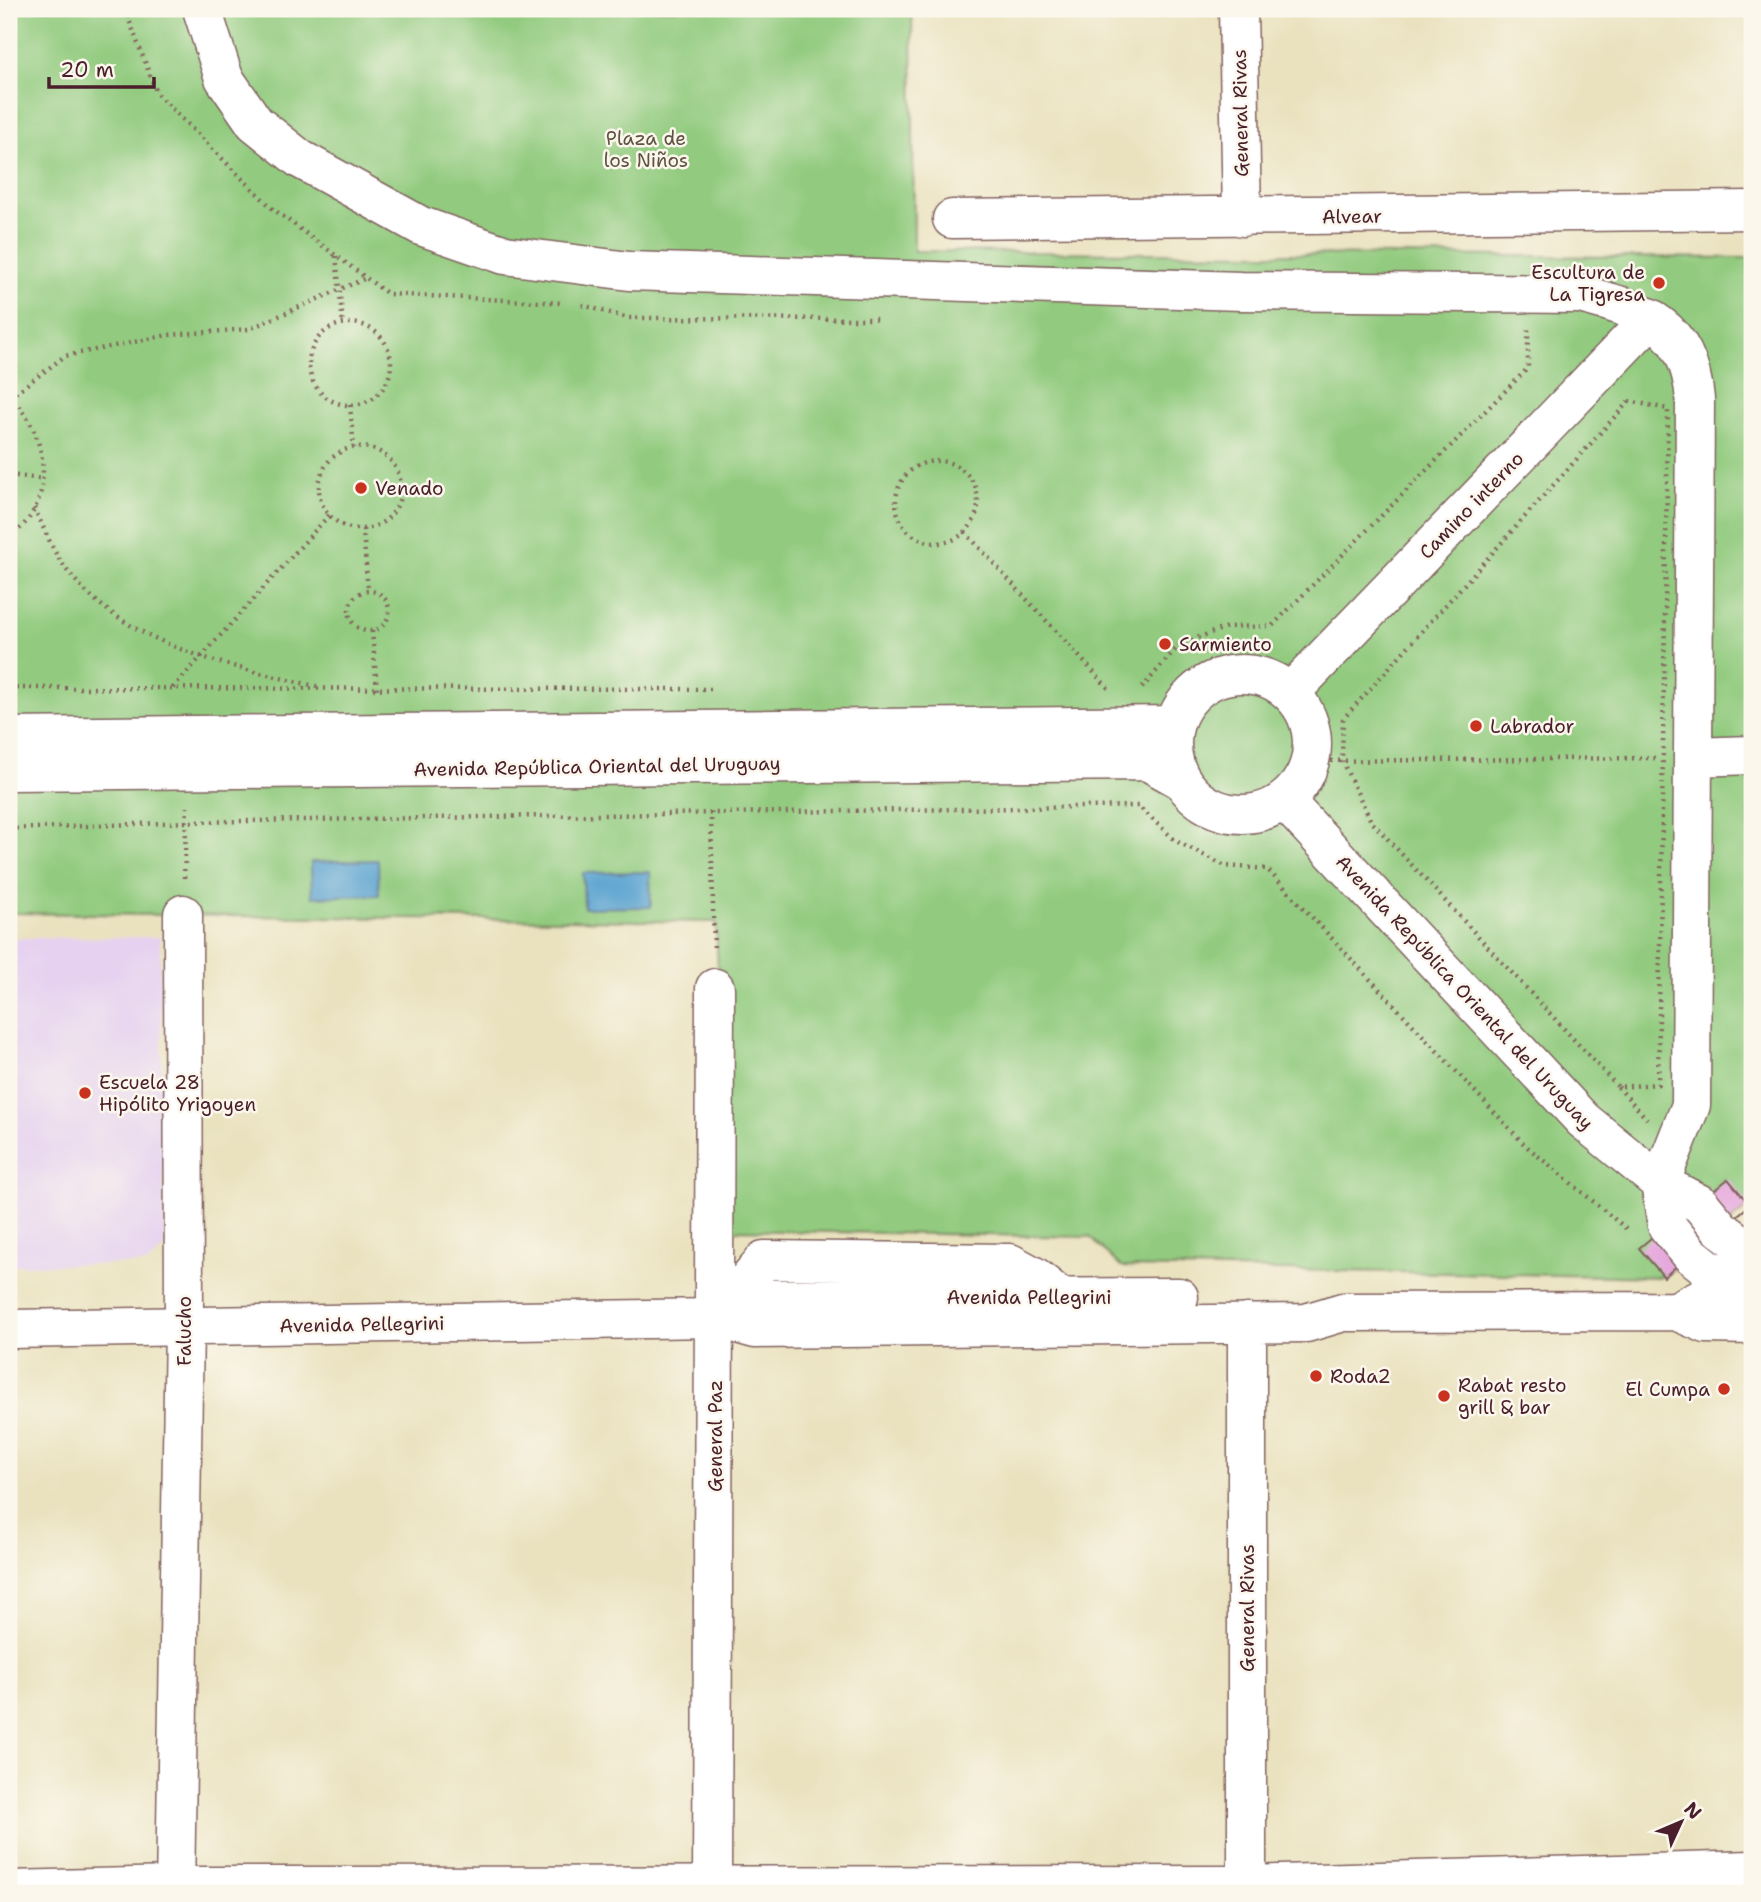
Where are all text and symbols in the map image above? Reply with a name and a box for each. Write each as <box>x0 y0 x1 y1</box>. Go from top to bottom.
scale bar <box>49 46 154 90</box>
street label: General Rivas <box>1227 49 1254 177</box>
text: 20 m <box>60 56 114 84</box>
park label: Plaza de los Niños <box>604 126 688 173</box>
street label: Alvear <box>1322 203 1382 230</box>
place label: Escultura de La Tigresa <box>1531 260 1645 307</box>
marker: Escultura de La Tigresa <box>1651 275 1667 291</box>
street label: Camino interno <box>1414 446 1529 564</box>
place label: Venado <box>375 476 443 501</box>
marker: Venado <box>353 480 369 496</box>
place label: Sarmiento <box>1179 632 1272 657</box>
marker: Sarmiento <box>1157 636 1173 652</box>
place label: Labrador <box>1490 714 1574 739</box>
marker: Labrador <box>1468 718 1484 734</box>
street label: Avenida República Oriental del Uruguay <box>413 751 781 782</box>
street label: Avenida República Oriental del Uruguay <box>1330 849 1599 1135</box>
place label: Escuela 28 Hipólito Yrigoyen <box>99 1070 256 1117</box>
marker: Escuela 28 Hipólito Yrigoyen <box>77 1085 93 1101</box>
street label: Avenida Pellegrini <box>946 1285 1112 1310</box>
street label: Falucho <box>172 1296 197 1366</box>
street label: Avenida Pellegrini <box>279 1311 445 1338</box>
place label: Roda2 <box>1330 1364 1391 1389</box>
marker: Roda2 <box>1308 1368 1324 1384</box>
place label: Rabat resto grill & bar <box>1458 1373 1567 1420</box>
place label: El Cumpa <box>1625 1377 1710 1402</box>
street label: General Paz <box>703 1380 728 1492</box>
marker: El Cumpa <box>1716 1381 1732 1397</box>
marker: Rabat resto grill & bar <box>1436 1388 1452 1404</box>
street label: General Rivas <box>1235 1544 1260 1672</box>
north arrow <box>1646 1786 1716 1856</box>
text: N <box>1679 1796 1707 1825</box>

